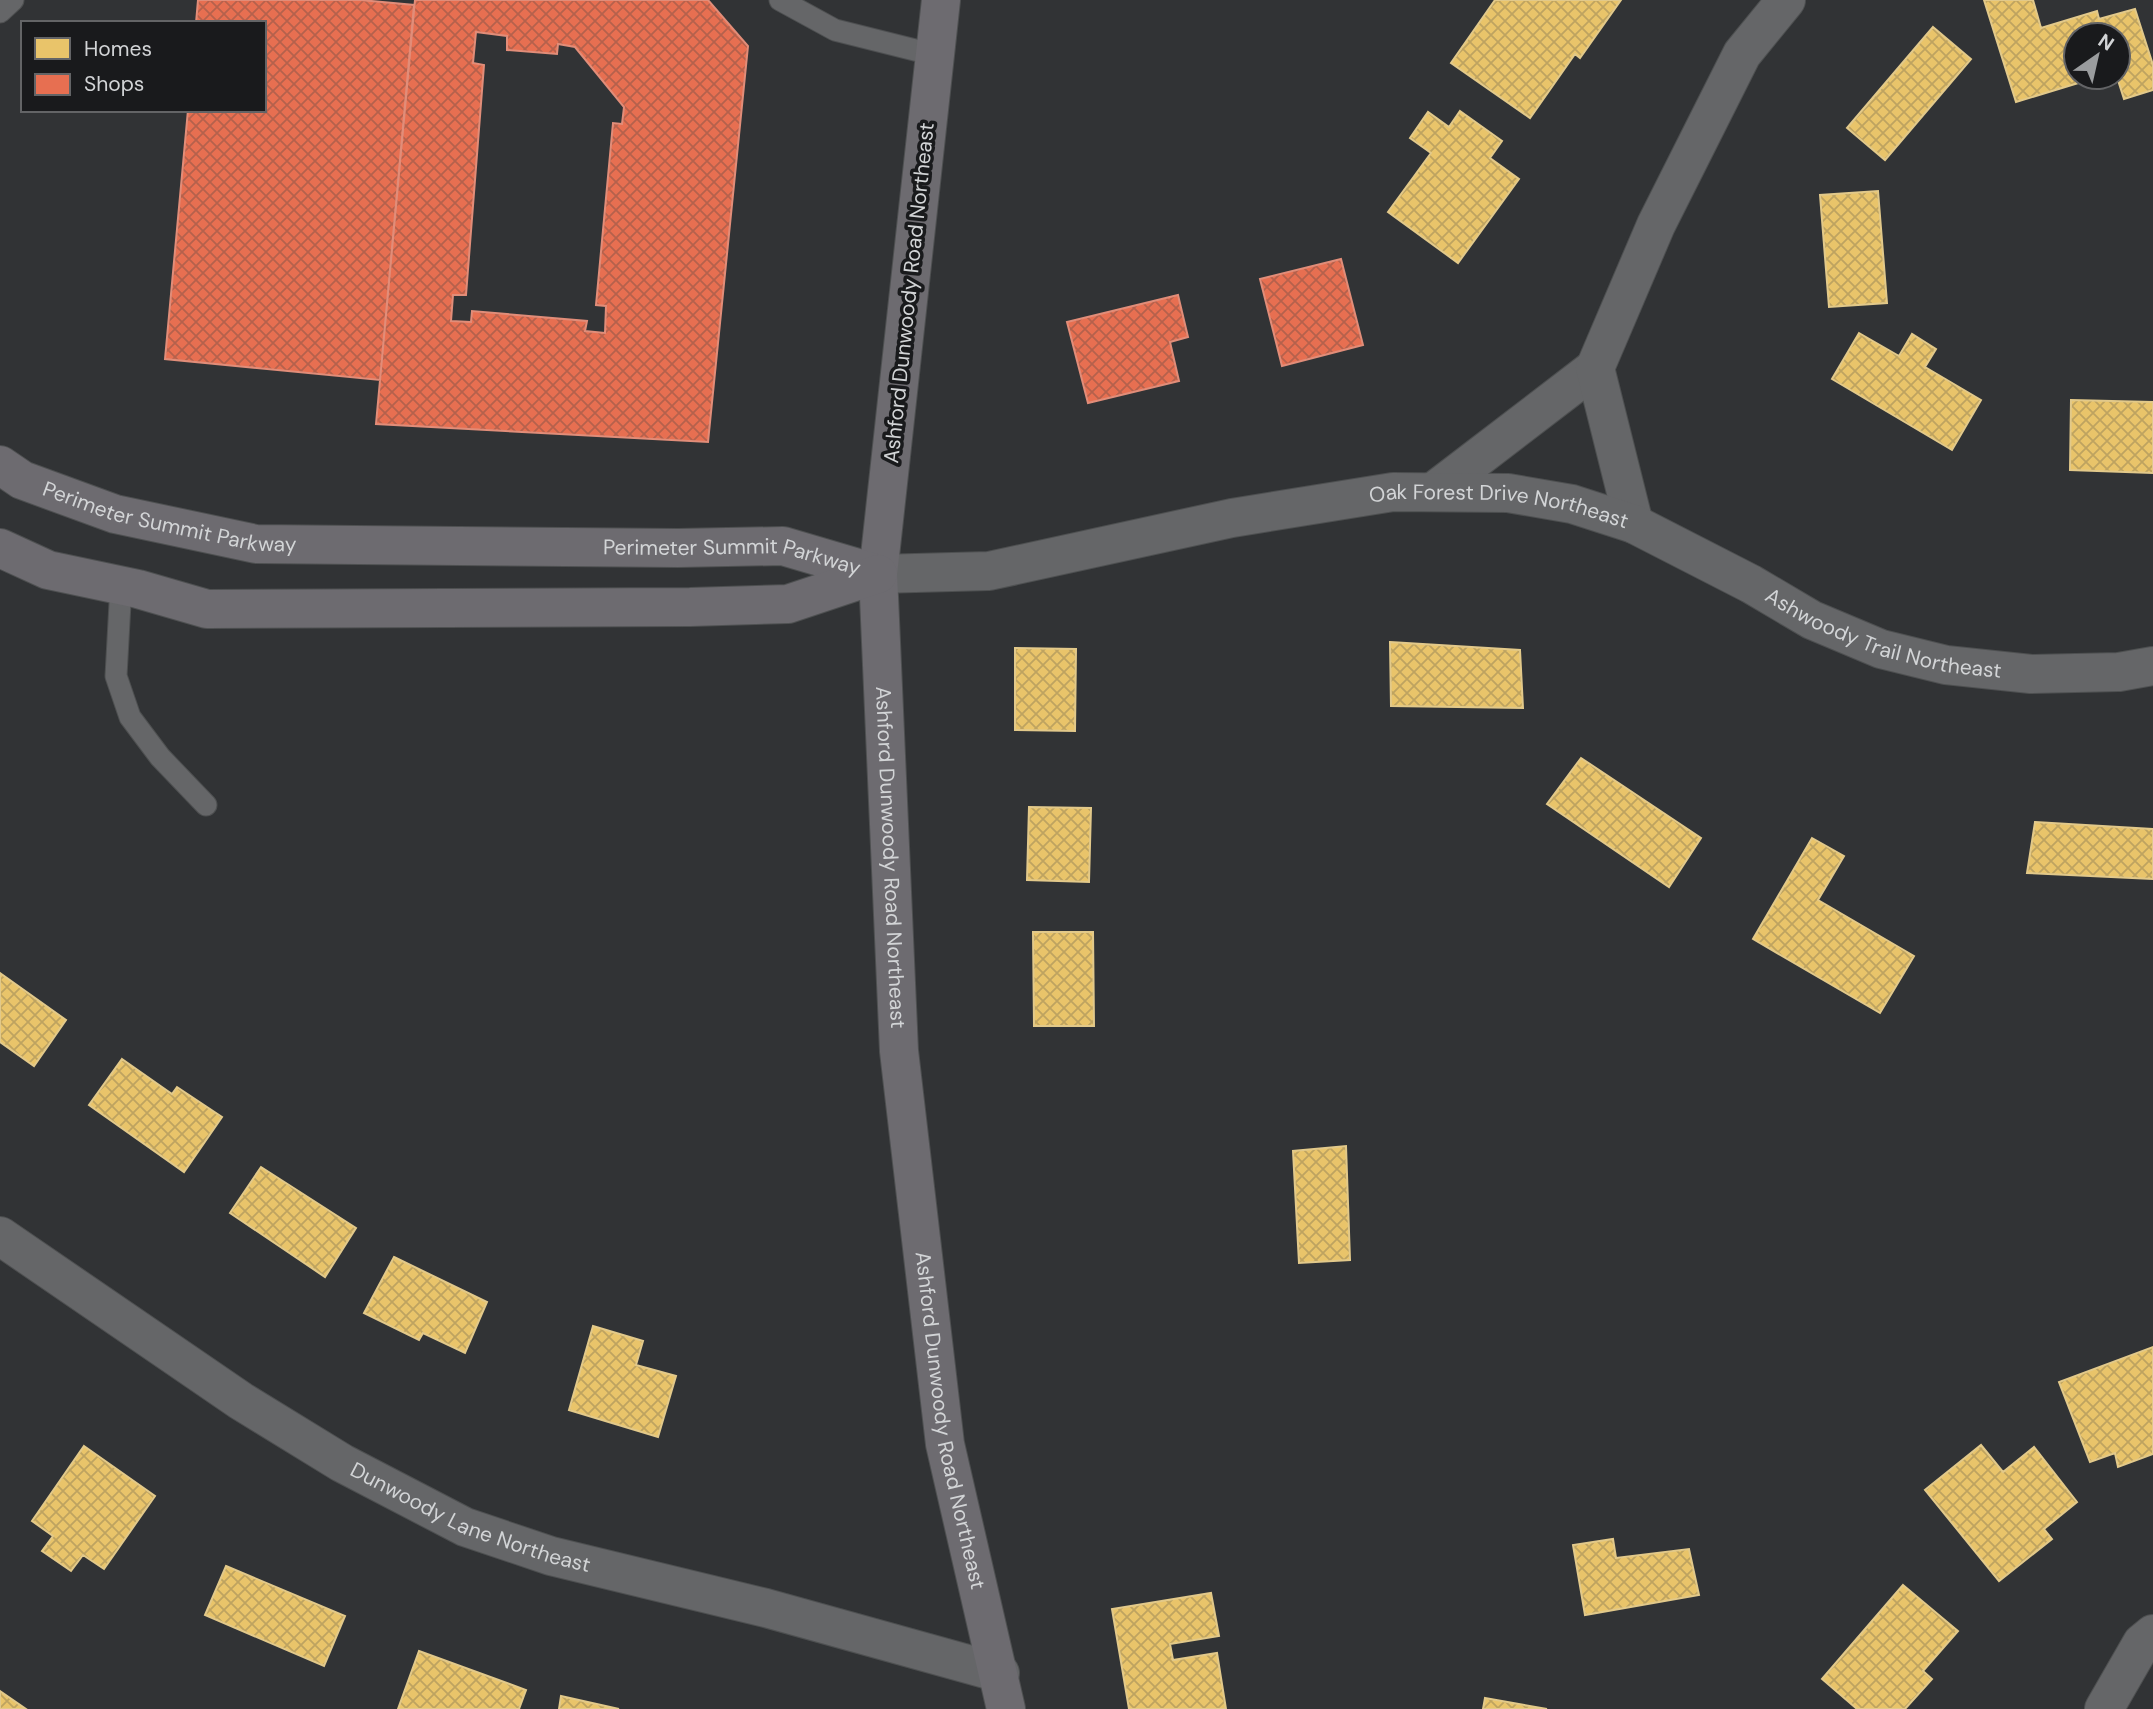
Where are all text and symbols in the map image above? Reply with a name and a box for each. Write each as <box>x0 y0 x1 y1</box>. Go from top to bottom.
legend <box>21 21 266 112</box>
north arrow <box>2062 21 2132 91</box>
text: N <box>2093 28 2119 57</box>
text: Homes <box>84 35 152 63</box>
text: Shops <box>84 70 144 98</box>
street label: Ashford Dunwoody Road Northeast <box>877 121 941 465</box>
street label: Perimeter Summit Parkway <box>39 475 297 558</box>
street label: Oak Forest Drive Northeast <box>1367 478 1632 535</box>
street label: Perimeter Summit Parkway <box>603 532 864 582</box>
street label: Ashwoody Trail Northeast <box>1760 582 2003 685</box>
street label: Ashford Dunwoody Road Northeast <box>869 685 912 1029</box>
street label: Ashford Dunwoody Road Northeast <box>909 1250 992 1592</box>
street label: Dunwoody Lane Northeast <box>345 1456 593 1579</box>

